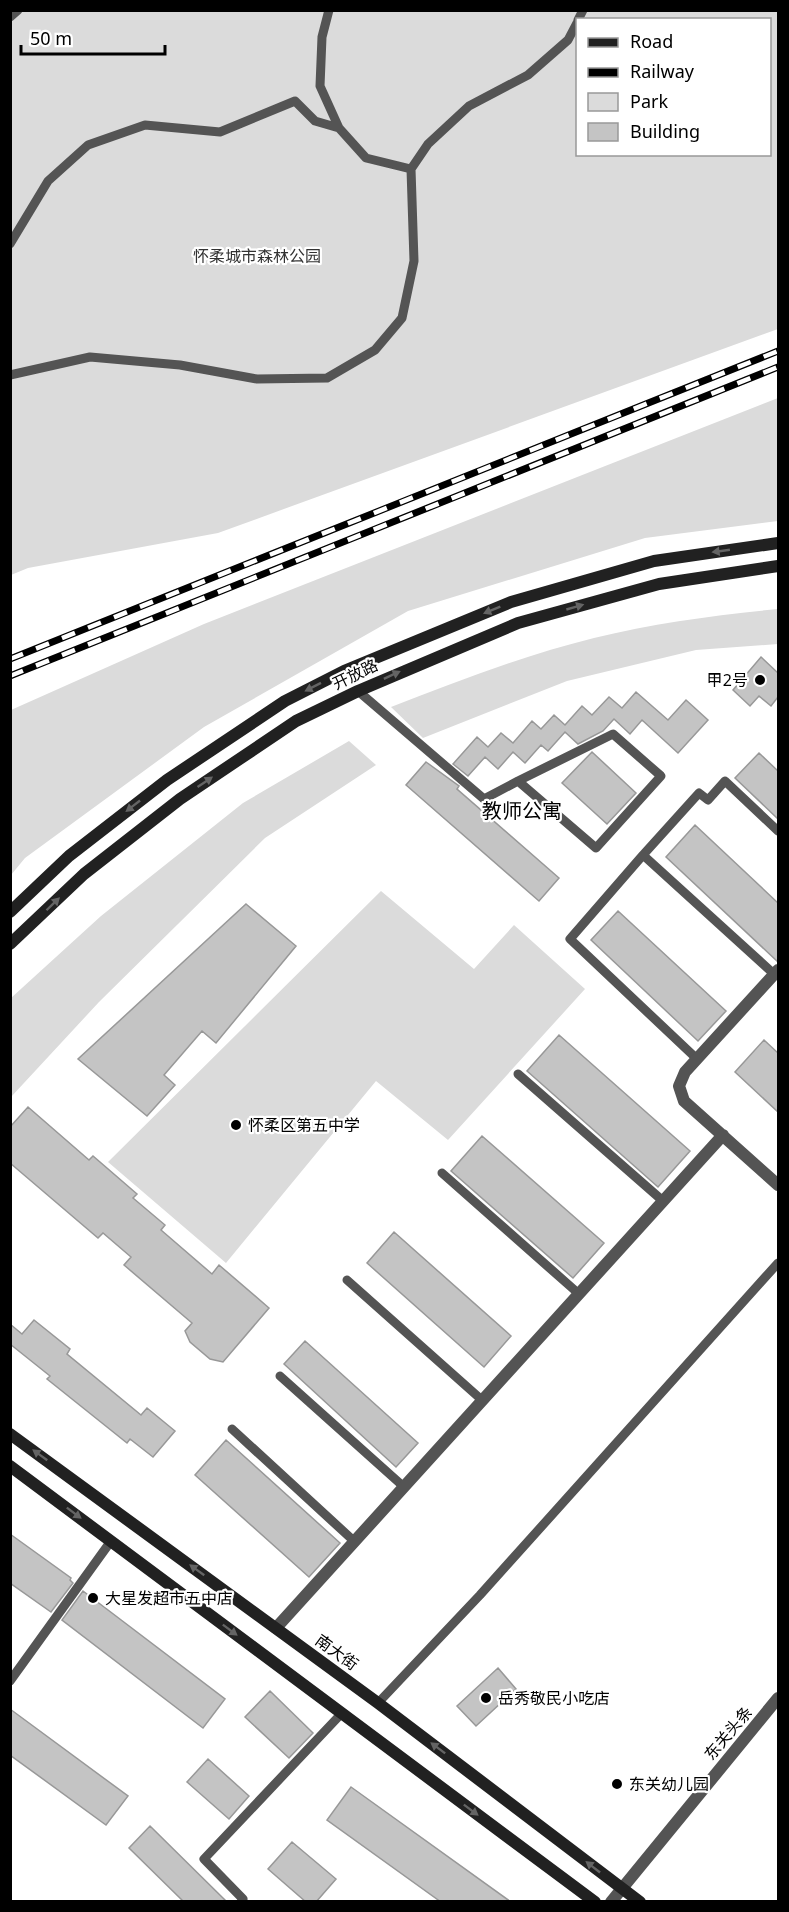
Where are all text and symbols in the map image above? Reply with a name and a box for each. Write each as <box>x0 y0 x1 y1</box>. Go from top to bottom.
scale bar <box>21 18 165 56</box>
legend <box>576 18 771 156</box>
text: 50 m <box>30 26 72 50</box>
text: Road <box>630 29 673 53</box>
text: Railway <box>630 59 695 83</box>
text: Park <box>630 89 668 113</box>
text: Building <box>630 119 700 143</box>
park label: 怀柔城市森林公园 <box>193 245 321 267</box>
one-way arrow <box>711 547 730 556</box>
one-way arrow <box>565 602 584 612</box>
one-way arrow <box>482 605 500 615</box>
street label: 开放路 <box>329 654 381 694</box>
place label: 甲2号 <box>707 669 748 691</box>
one-way arrow <box>383 670 400 679</box>
marker: 甲2号 <box>753 673 767 687</box>
one-way arrow <box>304 682 321 692</box>
one-way arrow <box>197 777 213 788</box>
district label: 教师公寓 <box>482 797 562 824</box>
one-way arrow <box>125 800 141 813</box>
one-way arrow <box>45 897 59 911</box>
place label: 怀柔区第五中学 <box>248 1114 360 1136</box>
marker: 怀柔区第五中学 <box>229 1118 243 1132</box>
one-way arrow <box>32 1449 48 1461</box>
one-way arrow <box>67 1507 82 1519</box>
one-way arrow <box>189 1565 204 1577</box>
place label: 大星发超市五中店 <box>105 1587 233 1609</box>
marker: 大星发超市五中店 <box>86 1591 100 1605</box>
one-way arrow <box>222 1624 238 1636</box>
street label: 南大街 <box>311 1629 363 1675</box>
place label: 岳秀敬民小吃店 <box>498 1687 610 1709</box>
marker: 岳秀敬民小吃店 <box>479 1691 493 1705</box>
street label: 东关头条 <box>699 1701 757 1765</box>
one-way arrow <box>431 1743 446 1755</box>
place label: 东关幼儿园 <box>629 1773 709 1795</box>
marker: 东关幼儿园 <box>610 1777 624 1791</box>
one-way arrow <box>463 1803 478 1815</box>
one-way arrow <box>586 1861 601 1873</box>

